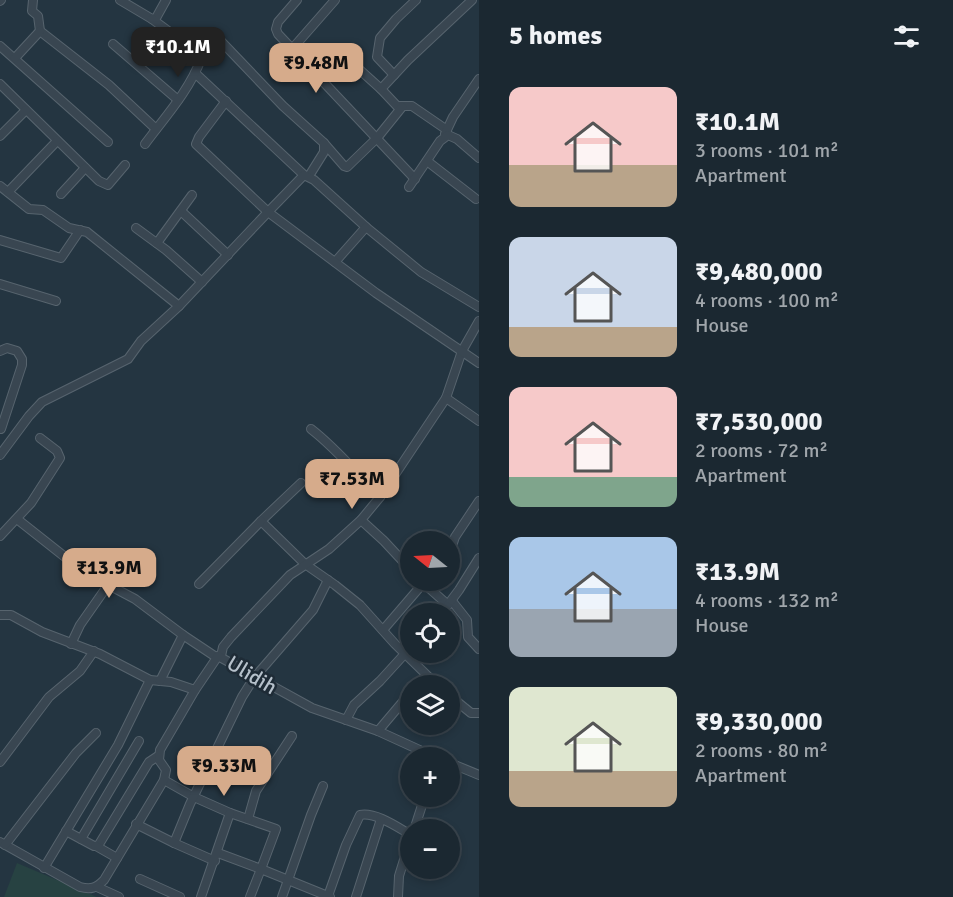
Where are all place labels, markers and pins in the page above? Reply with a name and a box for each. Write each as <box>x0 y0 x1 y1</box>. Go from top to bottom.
pin: ₹10.1M <box>129 27 227 78</box>
pin: ₹9.48M <box>267 43 365 94</box>
pin: ₹7.53M <box>303 459 401 510</box>
pin: ₹13.9M <box>60 548 158 599</box>
pin: ₹9.33M <box>175 746 273 797</box>

